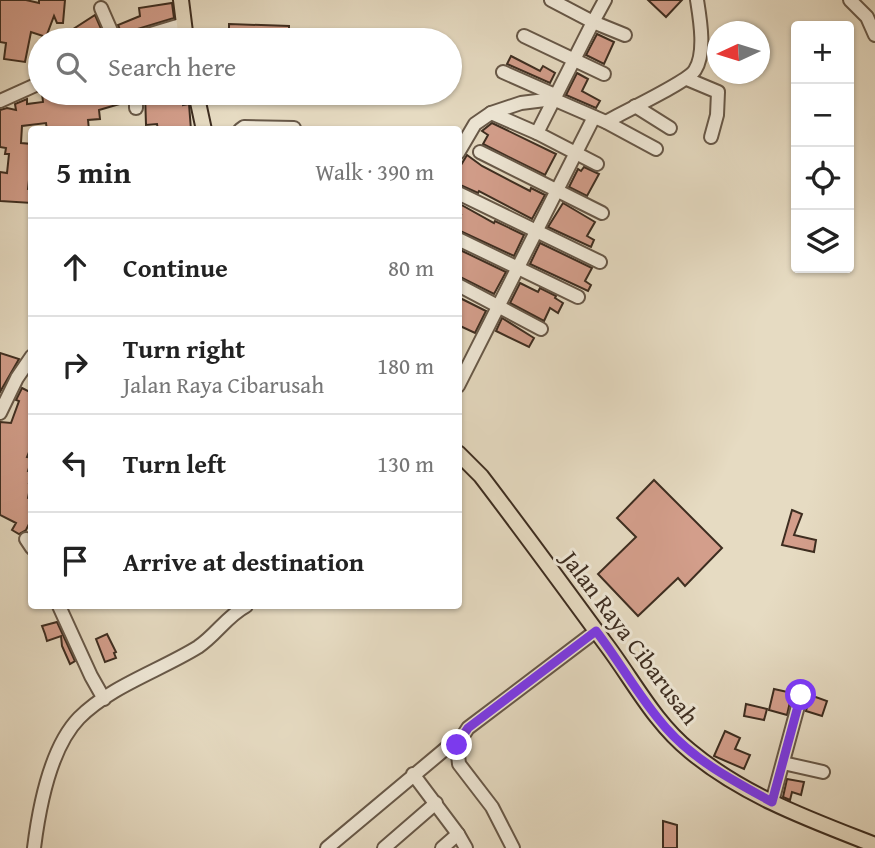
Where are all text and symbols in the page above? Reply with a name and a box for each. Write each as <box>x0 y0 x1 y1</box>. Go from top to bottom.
north arrow <box>707 21 770 84</box>
map controls <box>791 21 854 273</box>
button: + <box>791 21 854 84</box>
search box <box>28 28 462 105</box>
text: Search here <box>108 47 236 86</box>
icon: search <box>52 48 90 86</box>
button: − <box>791 84 854 147</box>
button: locate <box>791 147 854 210</box>
text: 5 min <box>56 150 131 194</box>
text: Walk · 390 m <box>315 155 434 188</box>
button: layers <box>791 210 854 273</box>
icon: ahead <box>56 248 94 286</box>
text: Continue <box>123 248 228 287</box>
text: 80 m <box>388 251 434 284</box>
text: Turn right <box>123 329 245 368</box>
icon: right <box>56 346 94 384</box>
text: 180 m <box>377 349 434 382</box>
text: Jalan Raya Cibarusah <box>123 368 324 401</box>
icon: left <box>56 444 94 482</box>
text: Turn left <box>123 444 226 483</box>
text: 130 m <box>377 447 434 480</box>
street label: Jalan Raya Cibarusah <box>551 541 708 732</box>
icon: arrive <box>56 542 94 580</box>
text: Arrive at destination <box>123 542 364 581</box>
route start <box>785 679 816 710</box>
route end <box>441 729 472 760</box>

